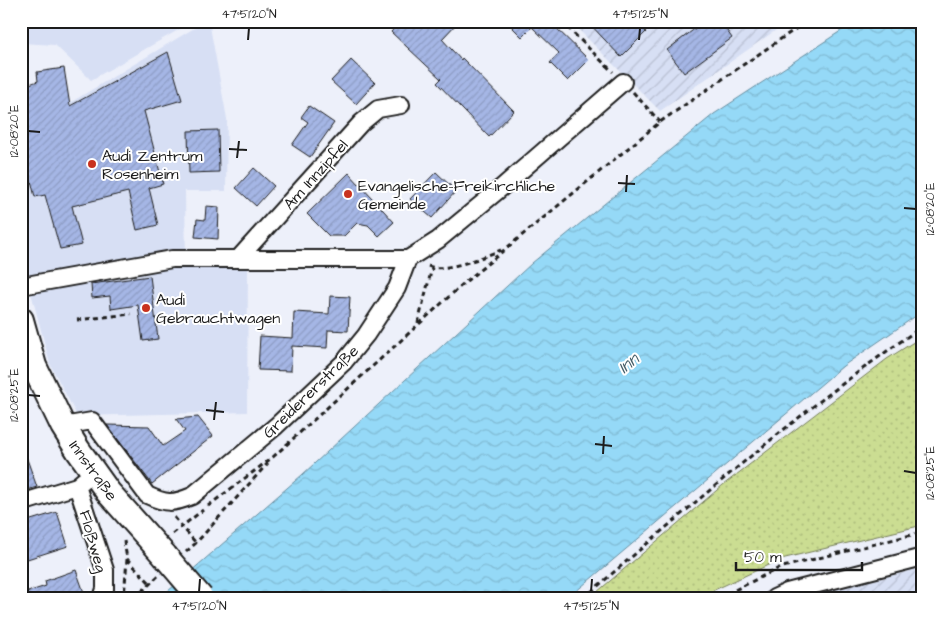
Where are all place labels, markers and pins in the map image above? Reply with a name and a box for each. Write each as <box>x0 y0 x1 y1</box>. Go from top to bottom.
place label: Audi Zentrum Rosenheim <box>102 145 203 185</box>
marker: Audi Zentrum Rosenheim <box>86 158 98 170</box>
place label: Evangelische-Freikirchliche Gemeinde <box>358 175 556 215</box>
marker: Evangelische-Freikirchliche Gemeinde <box>342 188 354 200</box>
place label: Audi Gebrauchtwagen <box>156 289 280 330</box>
marker: Audi Gebrauchtwagen <box>140 302 152 314</box>

